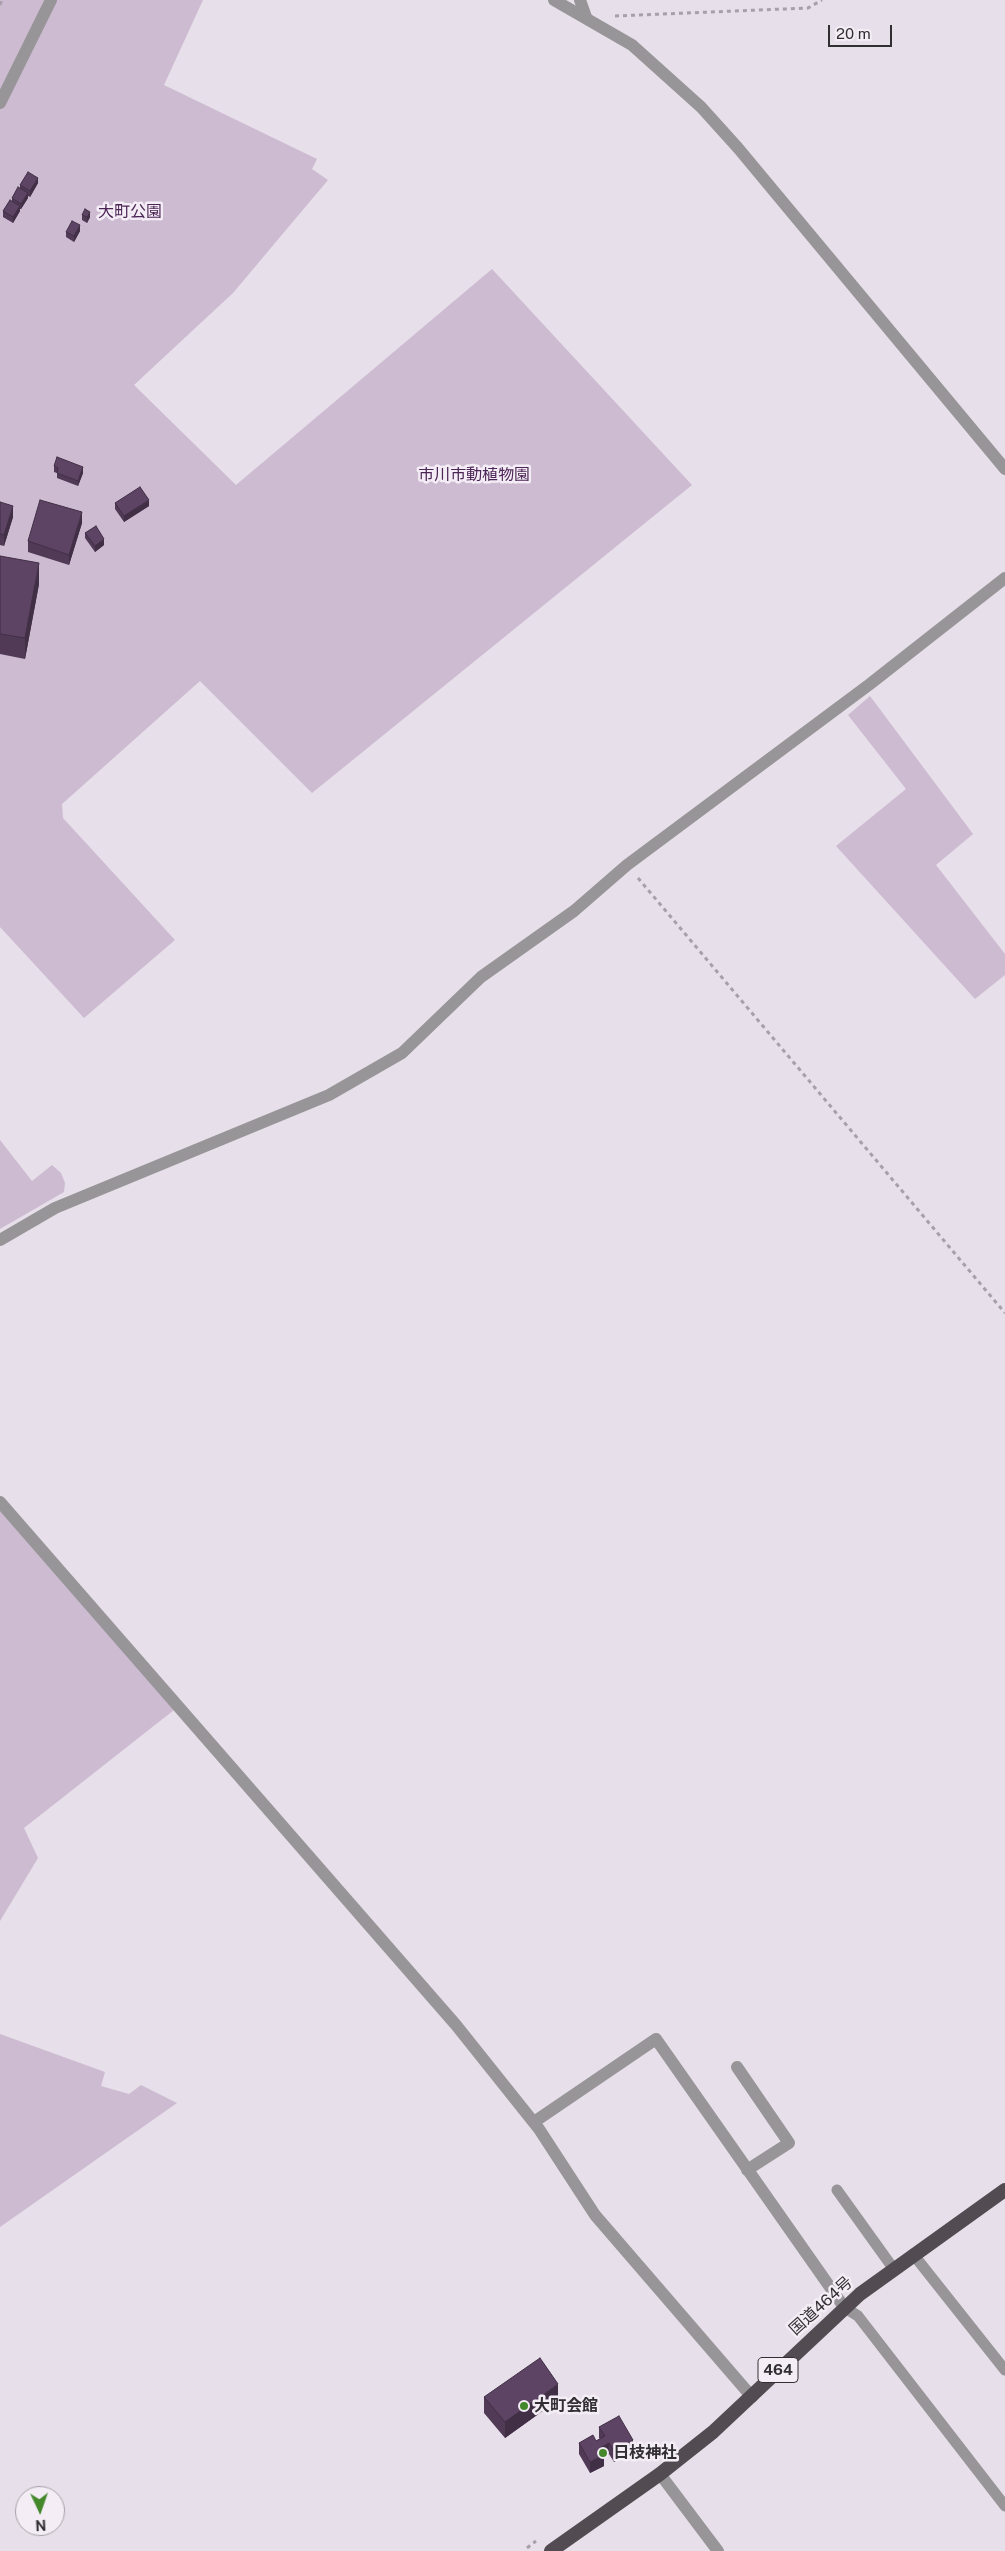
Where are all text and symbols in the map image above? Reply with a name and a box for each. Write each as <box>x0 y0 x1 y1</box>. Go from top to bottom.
scale bar <box>830 15 894 47</box>
text: 20 m <box>836 25 871 42</box>
park label: 大町公園 <box>98 202 162 222</box>
park label: 市川市動植物園 <box>418 465 530 485</box>
street label: 国道464号 <box>786 2273 856 2339</box>
road number: 464 <box>758 2358 798 2382</box>
place label: 大町会館 <box>534 2396 598 2416</box>
marker: 大町会館 <box>518 2400 530 2412</box>
place label: 日枝神社 <box>613 2443 677 2463</box>
marker: 日枝神社 <box>597 2447 609 2459</box>
north arrow <box>15 2486 65 2536</box>
text: N <box>35 2517 47 2533</box>

